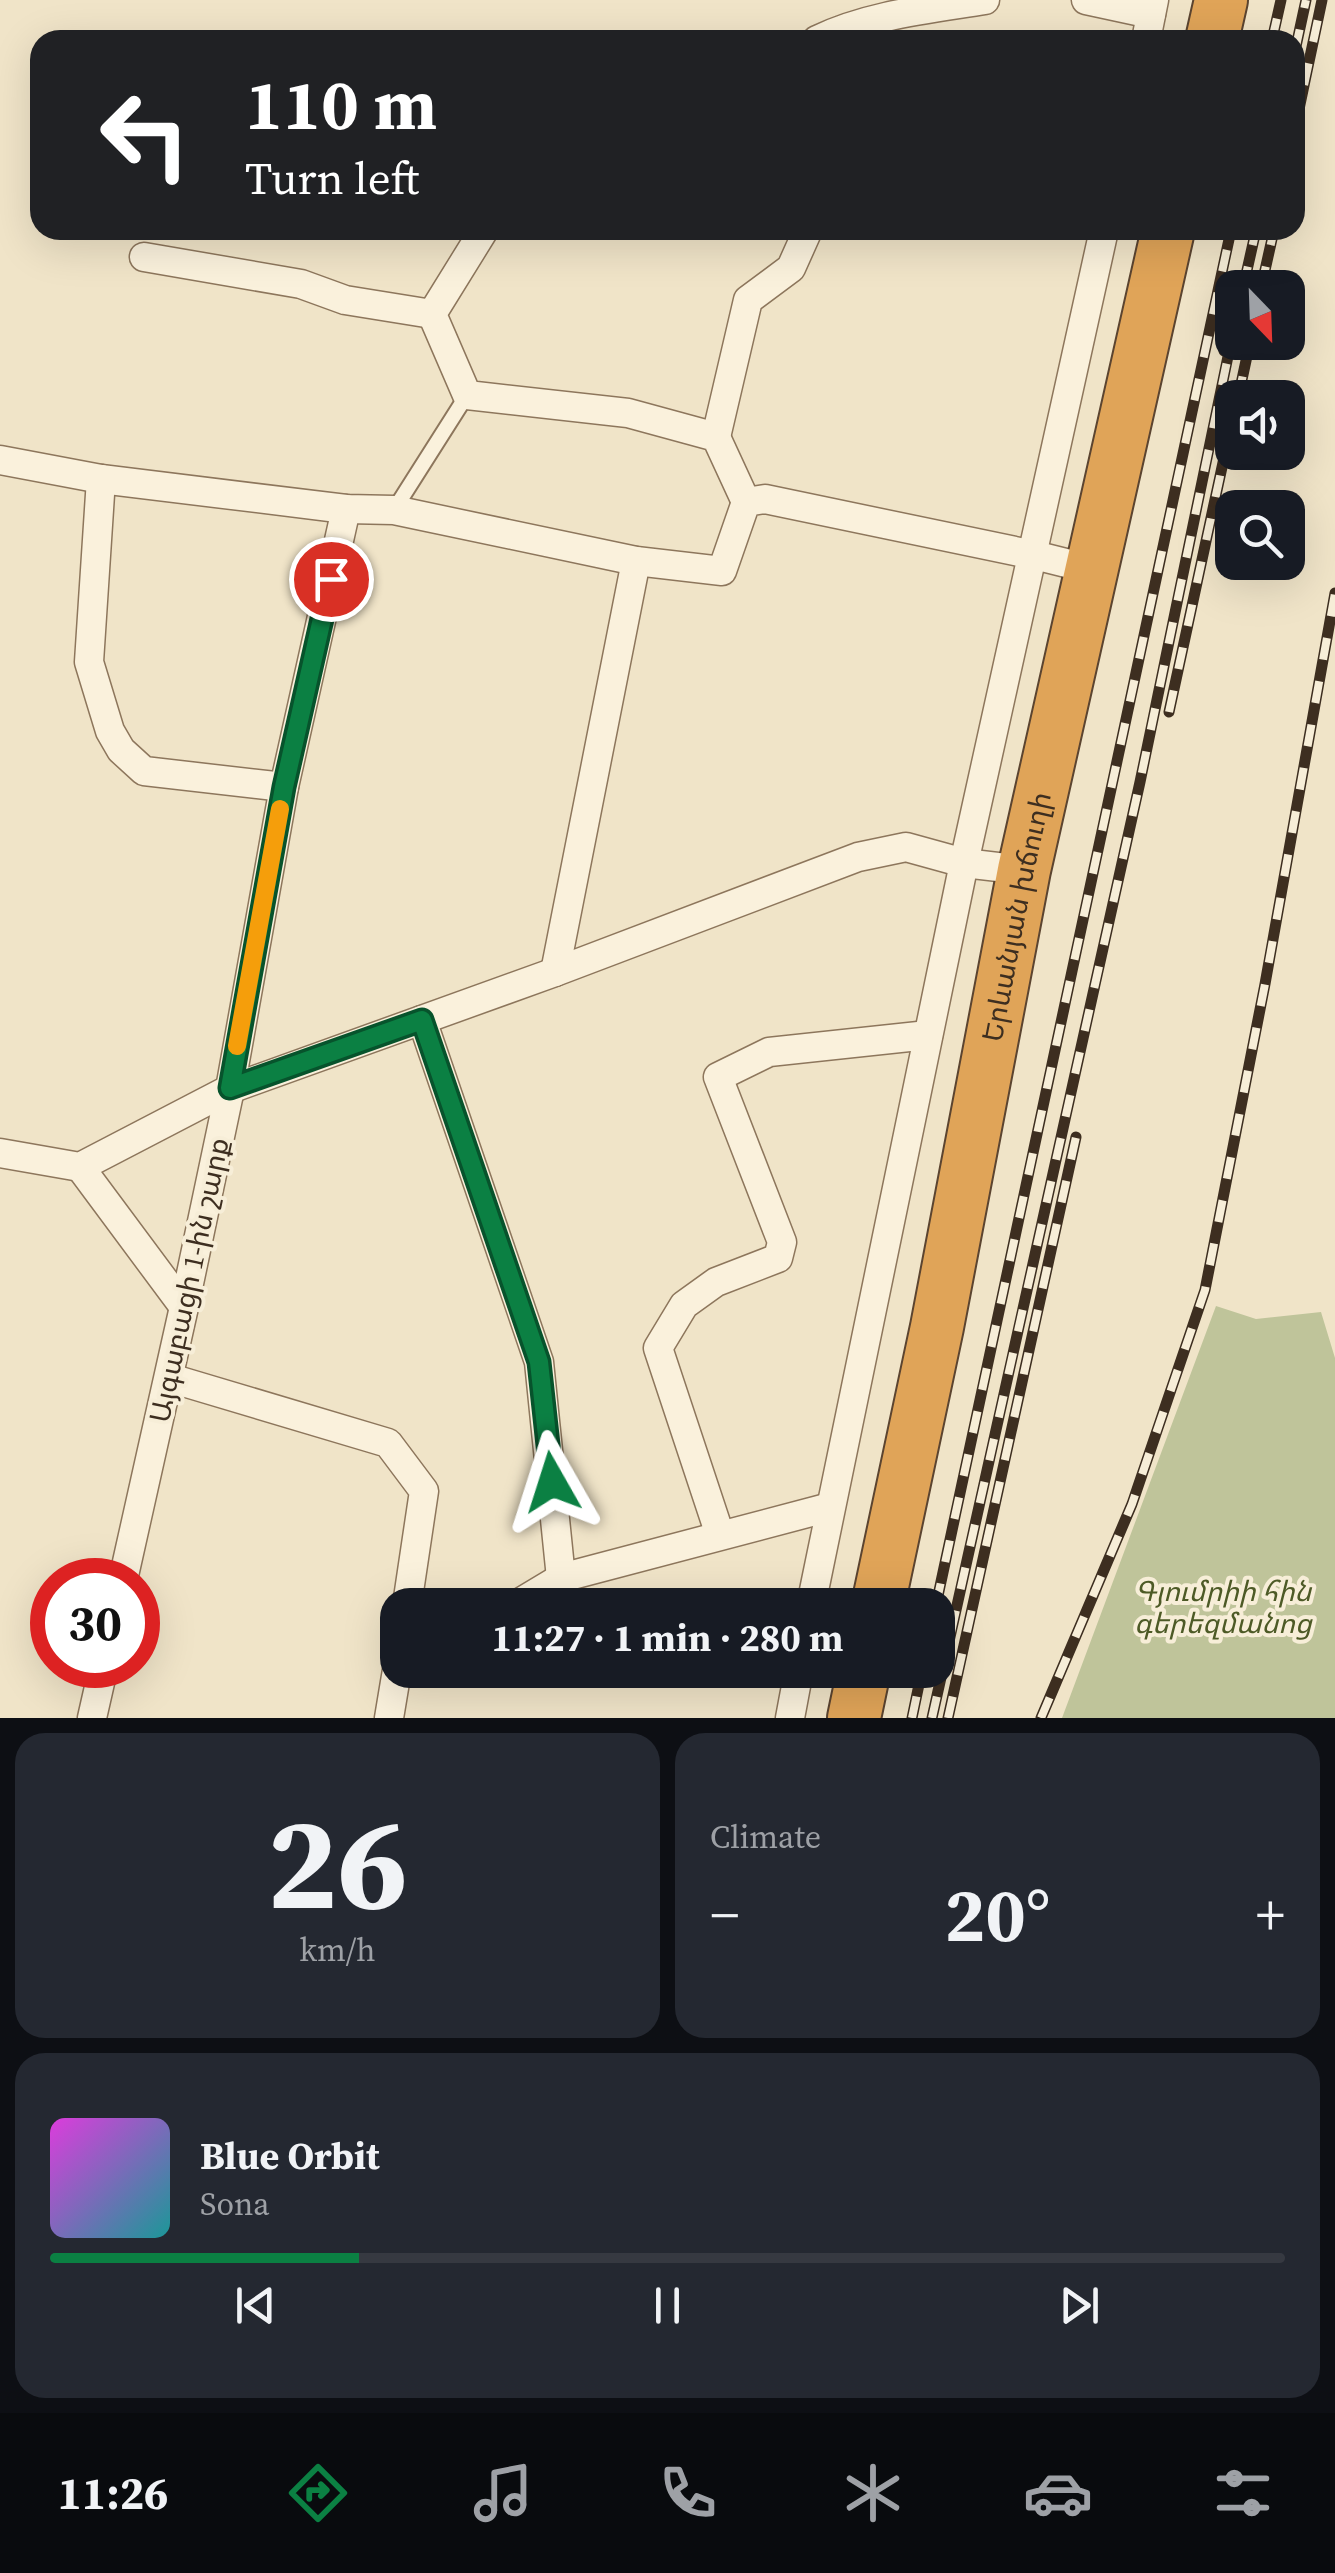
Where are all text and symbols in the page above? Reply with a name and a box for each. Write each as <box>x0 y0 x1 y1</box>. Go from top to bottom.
text: 110 m <box>245 56 437 152</box>
icon: left <box>80 70 210 200</box>
text: Turn left <box>245 147 419 209</box>
north arrow <box>1215 270 1305 360</box>
map controls <box>1215 270 1305 580</box>
button: sound <box>1215 380 1305 470</box>
button: search <box>1215 490 1305 580</box>
pin <box>289 537 374 622</box>
icon: arrive <box>304 552 359 607</box>
street label: Երևանյան խճուղի <box>973 788 1060 1045</box>
street label: Այգաբացի 1-ին շարք <box>140 1134 238 1426</box>
position arrow <box>500 1430 604 1534</box>
speed limit sign: 30 <box>30 1558 160 1688</box>
park label: Գյումրիի հին գերեզմանոց <box>1134 1572 1313 1642</box>
text: 11:27 · 1 min · 280 m <box>491 1612 844 1664</box>
text: 26 <box>267 1773 408 1952</box>
text: Climate <box>710 1815 821 1859</box>
text: 20° <box>945 1863 1050 1966</box>
text: − <box>710 1877 739 1952</box>
text: + <box>1256 1877 1285 1952</box>
text: km/h <box>299 1928 376 1972</box>
text: Blue Orbit <box>200 2130 380 2182</box>
text: Sona <box>200 2182 270 2226</box>
icon: previous <box>228 2278 283 2333</box>
icon: pause <box>640 2278 695 2333</box>
icon: next <box>1052 2278 1107 2333</box>
icon: directions <box>283 2458 353 2528</box>
icon: music <box>468 2458 538 2528</box>
icon: phone <box>653 2458 723 2528</box>
icon: climate <box>838 2458 908 2528</box>
icon: car <box>1023 2458 1093 2528</box>
icon: filters <box>1208 2458 1278 2528</box>
text: 11:26 <box>57 2462 168 2524</box>

